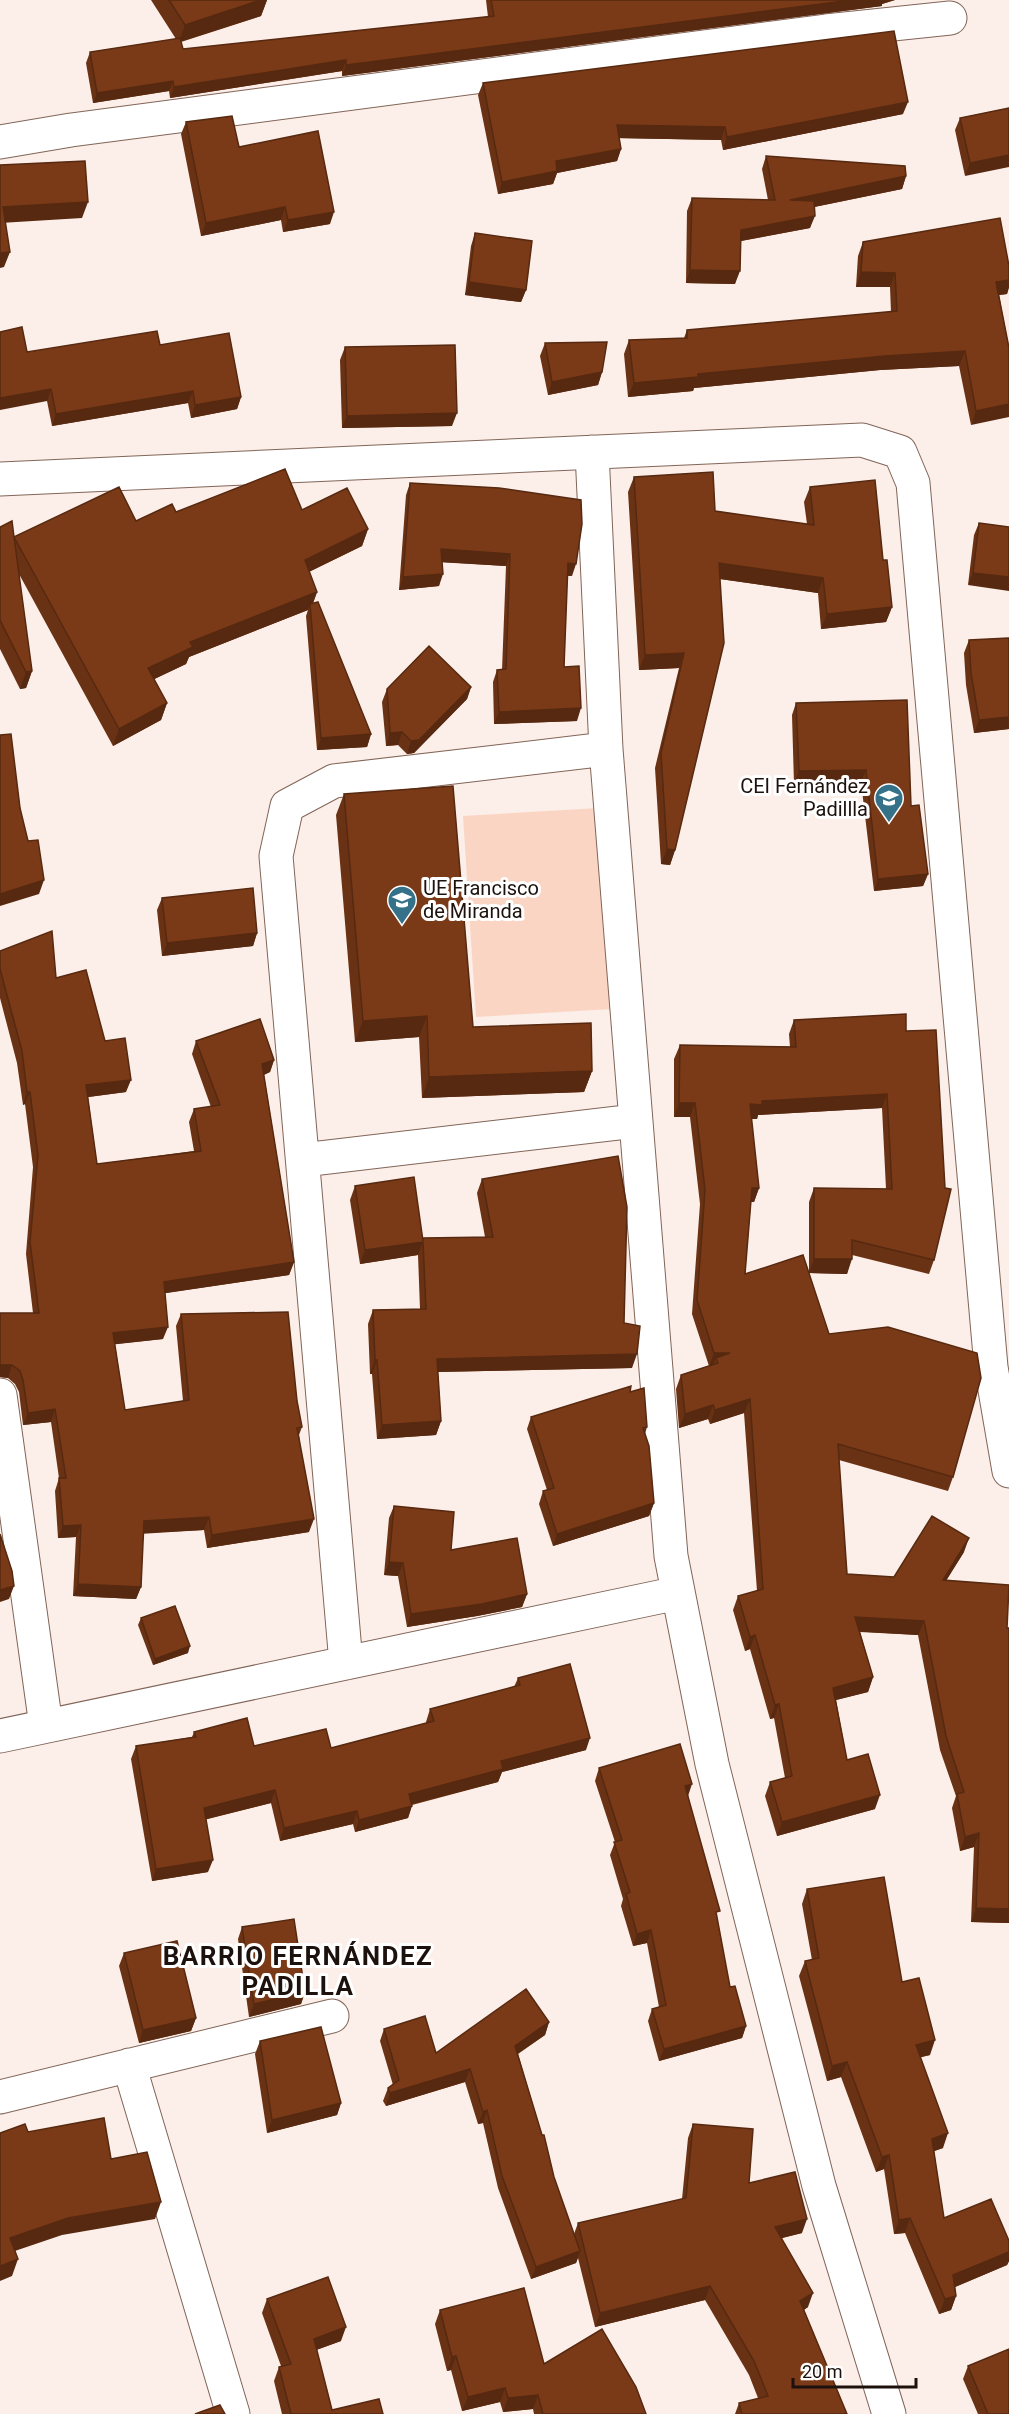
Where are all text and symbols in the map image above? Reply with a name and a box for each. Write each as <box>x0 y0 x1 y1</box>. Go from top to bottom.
place label: CEI Fernández Padillla <box>740 774 868 821</box>
school or university icon: CEI Fernández Padillla <box>873 782 905 824</box>
place label: UE Francisco de Miranda <box>423 876 539 923</box>
school or university icon: UE Francisco de Miranda <box>386 884 418 926</box>
district label: BARRIO FERNÁNDEZ PADILLA <box>163 1941 433 2001</box>
scale bar <box>793 2351 916 2389</box>
text: 20 m <box>802 2361 842 2382</box>

